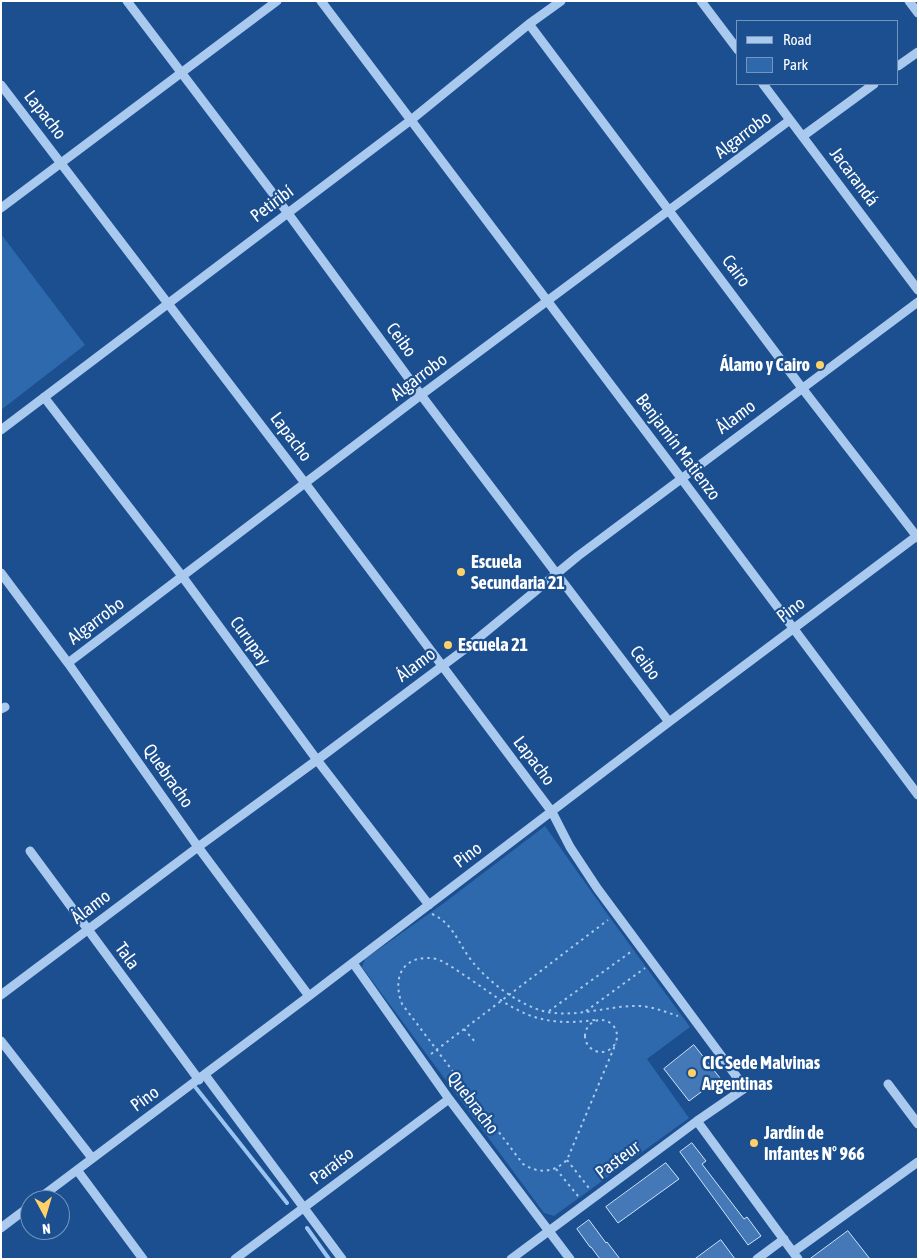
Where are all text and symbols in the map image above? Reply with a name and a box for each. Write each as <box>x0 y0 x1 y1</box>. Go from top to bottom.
legend <box>736 20 899 85</box>
text: Road <box>783 31 812 48</box>
text: Park <box>783 56 808 73</box>
street label: Lapacho <box>19 86 71 144</box>
street label: Algarrobo <box>710 107 776 163</box>
street label: Jacarandá <box>825 143 883 211</box>
street label: Petiribí <box>246 181 298 227</box>
street label: Cairo <box>717 251 755 291</box>
street label: Ceibo <box>381 319 421 361</box>
street label: Algarrobo <box>386 349 452 405</box>
place label: Álamo y Cairo <box>720 354 810 376</box>
marker: Álamo y Cairo <box>814 359 826 371</box>
street label: Benjamín Matienzo <box>631 390 725 504</box>
street label: Álamo <box>712 395 760 439</box>
street label: Lapacho <box>265 408 317 466</box>
place label: Escuela Secundaria 21 <box>471 551 565 594</box>
marker: Escuela Secundaria 21 <box>455 566 467 578</box>
street label: Pino <box>773 592 809 628</box>
street label: Algarrobo <box>63 593 129 649</box>
street label: Curupay <box>225 612 275 670</box>
place label: Escuela 21 <box>458 634 528 656</box>
marker: Escuela 21 <box>442 639 454 651</box>
street label: Ceibo <box>625 642 665 684</box>
street label: Álamo <box>392 643 440 687</box>
street label: Lapacho <box>508 732 560 790</box>
street label: Quebracho <box>138 740 198 812</box>
street label: Pino <box>450 837 486 873</box>
street label: Álamo <box>67 885 115 929</box>
street label: Tala <box>110 938 144 974</box>
place label: CIC Sede Malvinas Argentinas <box>702 1052 820 1094</box>
street label: Quebracho <box>442 1067 504 1139</box>
marker: CIC Sede Malvinas Argentinas <box>686 1067 698 1079</box>
street label: Pino <box>127 1082 163 1116</box>
place label: Jardín de Infantes N° 966 <box>764 1122 865 1164</box>
street label: Pasteur <box>591 1136 645 1184</box>
marker: Jardín de Infantes N° 966 <box>748 1137 760 1149</box>
street label: Paraíso <box>306 1143 358 1189</box>
north arrow <box>20 1190 70 1240</box>
text: N <box>42 1221 51 1237</box>

